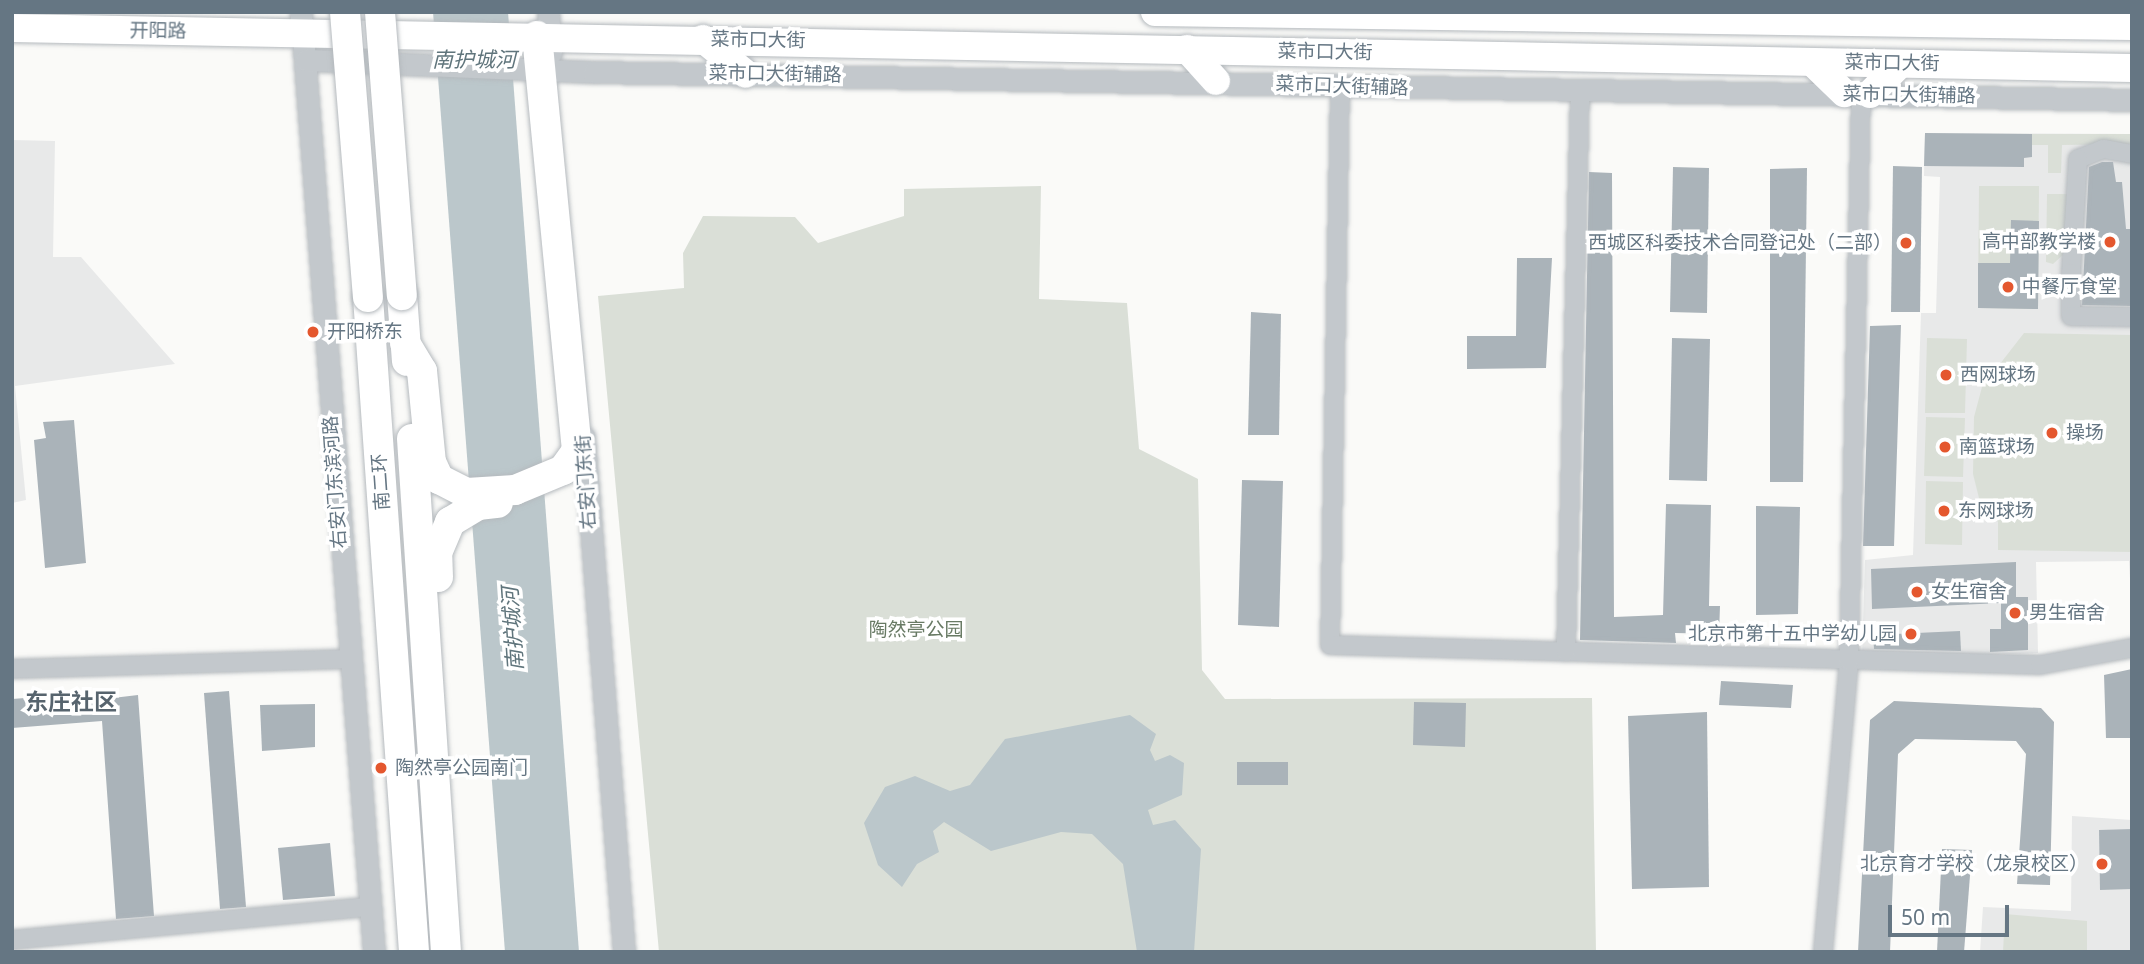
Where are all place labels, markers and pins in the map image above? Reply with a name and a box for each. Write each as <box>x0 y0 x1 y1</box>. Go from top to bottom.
place label: 高中部教学楼 <box>1982 231 2096 253</box>
place label: 西城区科委技术合同登记处（二部） <box>1588 232 1892 254</box>
marker: 高中部教学楼 <box>2102 234 2118 250</box>
marker: 西城区科委技术合同登记处（二部） <box>1898 235 1914 251</box>
place label: 中餐厅食堂 <box>2022 276 2117 298</box>
marker: 中餐厅食堂 <box>2000 279 2016 295</box>
place label: 开阳桥东 <box>327 321 403 343</box>
marker: 开阳桥东 <box>305 324 321 340</box>
place label: 西网球场 <box>1960 364 2036 386</box>
marker: 西网球场 <box>1938 367 1954 383</box>
place label: 操场 <box>2066 422 2104 444</box>
marker: 操场 <box>2044 425 2060 441</box>
place label: 南篮球场 <box>1959 436 2035 458</box>
marker: 南篮球场 <box>1937 439 1953 455</box>
place label: 东网球场 <box>1958 500 2034 522</box>
marker: 东网球场 <box>1936 503 1952 519</box>
place label: 女生宿舍 <box>1931 581 2007 603</box>
marker: 女生宿舍 <box>1909 584 1925 600</box>
place label: 男生宿舍 <box>2029 602 2105 624</box>
marker: 男生宿舍 <box>2007 605 2023 621</box>
place label: 北京市第十五中学幼儿园 <box>1688 623 1897 645</box>
marker: 北京市第十五中学幼儿园 <box>1903 626 1919 642</box>
place label: 陶然亭公园南门 <box>395 757 528 779</box>
marker: 陶然亭公园南门 <box>373 760 389 776</box>
place label: 北京育才学校（龙泉校区） <box>1860 853 2088 875</box>
marker: 北京育才学校（龙泉校区） <box>2094 856 2110 872</box>

